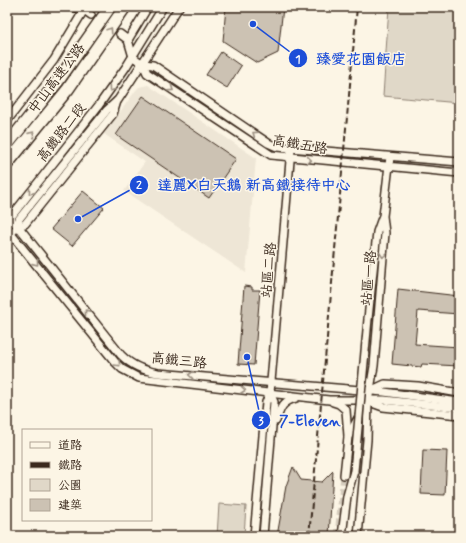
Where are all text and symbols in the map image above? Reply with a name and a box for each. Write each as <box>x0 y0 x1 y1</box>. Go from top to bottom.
one-way arrow <box>105 27 112 34</box>
street label: 中山高速公路 <box>24 40 89 118</box>
callout: 臻愛花園飯店 <box>288 45 414 72</box>
text: 臻愛花園飯店 <box>316 50 406 70</box>
text: 1 <box>295 52 301 68</box>
one-way arrow <box>167 84 174 92</box>
one-way arrow <box>108 85 115 92</box>
street label: 高鐵路二段 <box>33 99 90 166</box>
one-way arrow <box>27 132 34 139</box>
one-way arrow <box>253 132 260 139</box>
street label: 高鐵五路 <box>271 132 329 158</box>
one-way arrow <box>306 155 312 164</box>
callout: 達麗X白天鵝 新高鐵接待中心 <box>129 172 358 199</box>
text: 達麗X白天鵝 新高鐵接待中心 <box>157 176 351 196</box>
text: 2 <box>136 178 142 194</box>
one-way arrow <box>28 187 35 194</box>
street label: 站區二路 <box>258 241 280 299</box>
street label: 站區一路 <box>358 249 380 307</box>
one-way arrow <box>379 252 388 258</box>
one-way arrow <box>31 259 38 266</box>
one-way arrow <box>85 309 92 316</box>
street label: 高鐵三路 <box>150 349 208 373</box>
one-way arrow <box>113 359 121 367</box>
one-way arrow <box>188 371 194 380</box>
one-way arrow <box>239 385 246 394</box>
callout: 7-Eleven <box>251 407 349 434</box>
text: 7-Eleven <box>279 412 341 432</box>
text: 3 <box>258 414 264 430</box>
legend <box>22 429 152 521</box>
text: 道路 <box>58 438 82 454</box>
text: 鐵路 <box>58 458 82 474</box>
text: 公園 <box>58 478 82 494</box>
text: 建築 <box>58 498 82 514</box>

